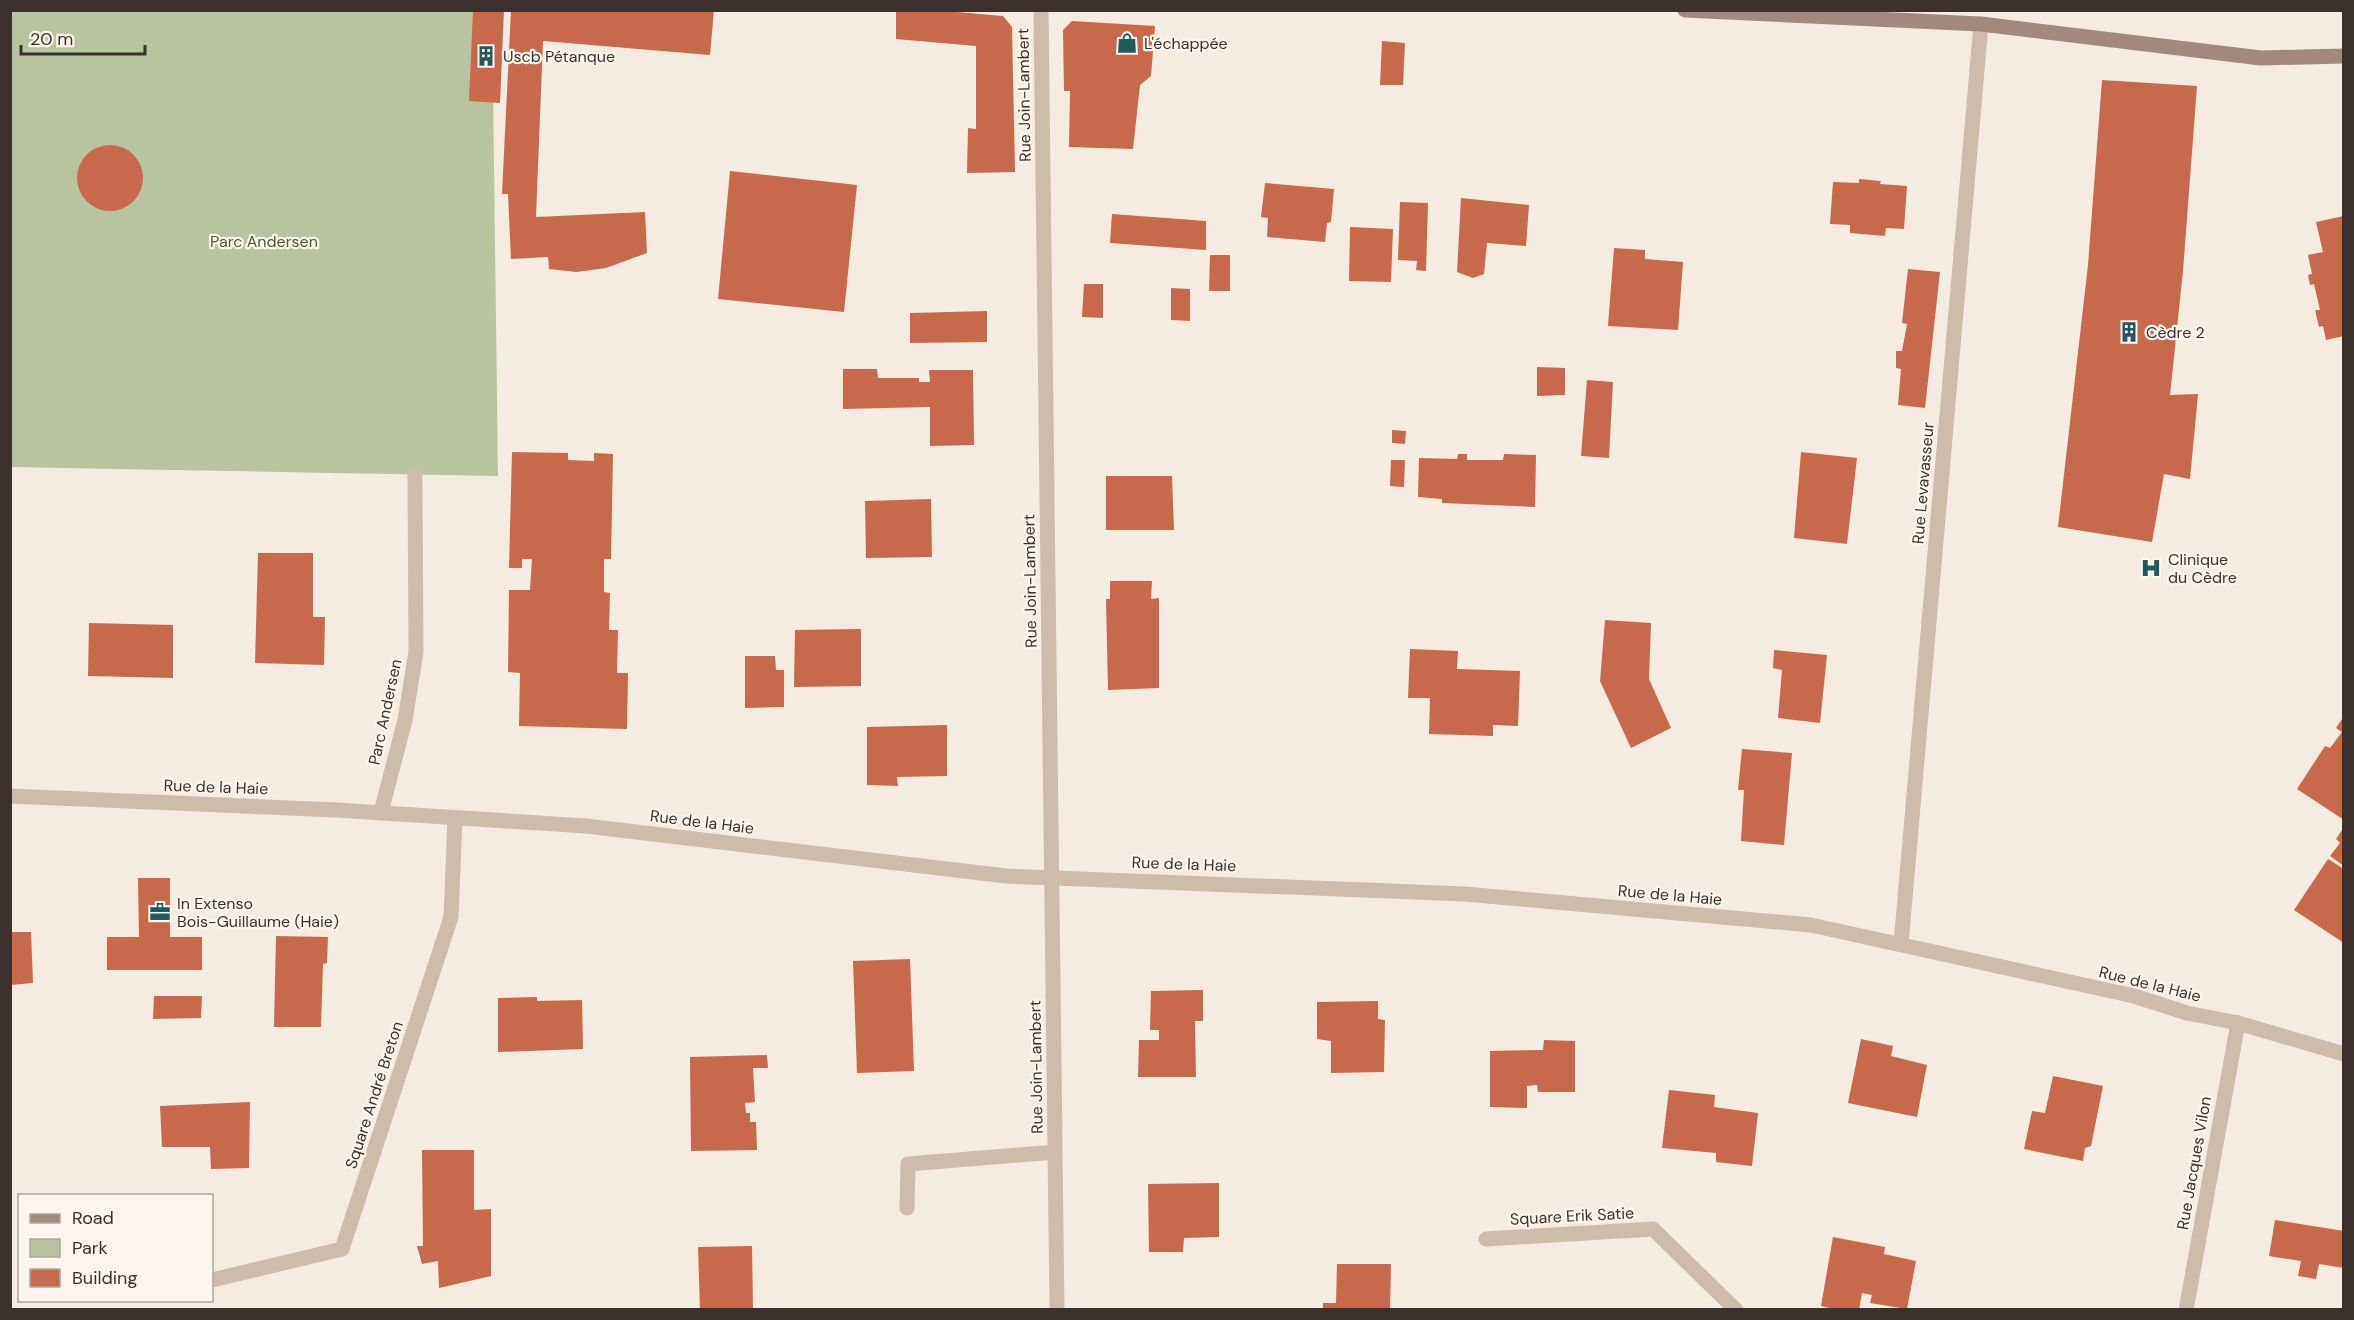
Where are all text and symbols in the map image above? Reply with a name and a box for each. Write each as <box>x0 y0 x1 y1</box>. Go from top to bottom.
scale bar <box>21 18 146 56</box>
text: 20 m <box>30 27 73 51</box>
street label: Rue Join-Lambert <box>1012 28 1036 162</box>
shop icon: L'échappée <box>1115 31 1139 55</box>
place label: L'échappée <box>1144 33 1228 54</box>
building icon: Uscb Pétanque <box>474 44 498 68</box>
place label: Uscb Pétanque <box>503 46 615 67</box>
park label: Parc Andersen <box>210 231 318 252</box>
building icon: Cèdre 2 <box>2117 320 2141 344</box>
place label: Cèdre 2 <box>2146 322 2205 343</box>
street label: Rue Levavasseur <box>1907 421 1939 545</box>
street label: Rue Join-Lambert <box>1018 514 1042 648</box>
place label: Clinique du Cèdre <box>2168 549 2237 588</box>
hospital icon: Clinique du Cèdre <box>2139 556 2163 580</box>
street label: Parc Andersen <box>364 657 406 767</box>
street label: Rue de la Haie <box>163 775 269 799</box>
street label: Rue de la Haie <box>649 805 755 839</box>
street label: Rue de la Haie <box>1131 852 1237 876</box>
street label: Rue de la Haie <box>1617 880 1723 910</box>
place label: In Extenso Bois-Guillaume (Haie) <box>177 893 339 932</box>
office icon: In Extenso Bois-Guillaume (Haie) <box>148 900 172 924</box>
street label: Rue de la Haie <box>2097 961 2203 1007</box>
street label: Rue Join-Lambert <box>1024 1000 1048 1134</box>
street label: Square André Breton <box>340 1019 408 1171</box>
street label: Rue Jacques Vilon <box>2172 1095 2216 1231</box>
legend <box>18 1194 213 1302</box>
street label: Square Erik Satie <box>1509 1202 1635 1230</box>
text: Road <box>72 1206 114 1230</box>
text: Park <box>72 1236 108 1260</box>
text: Building <box>72 1266 137 1290</box>

